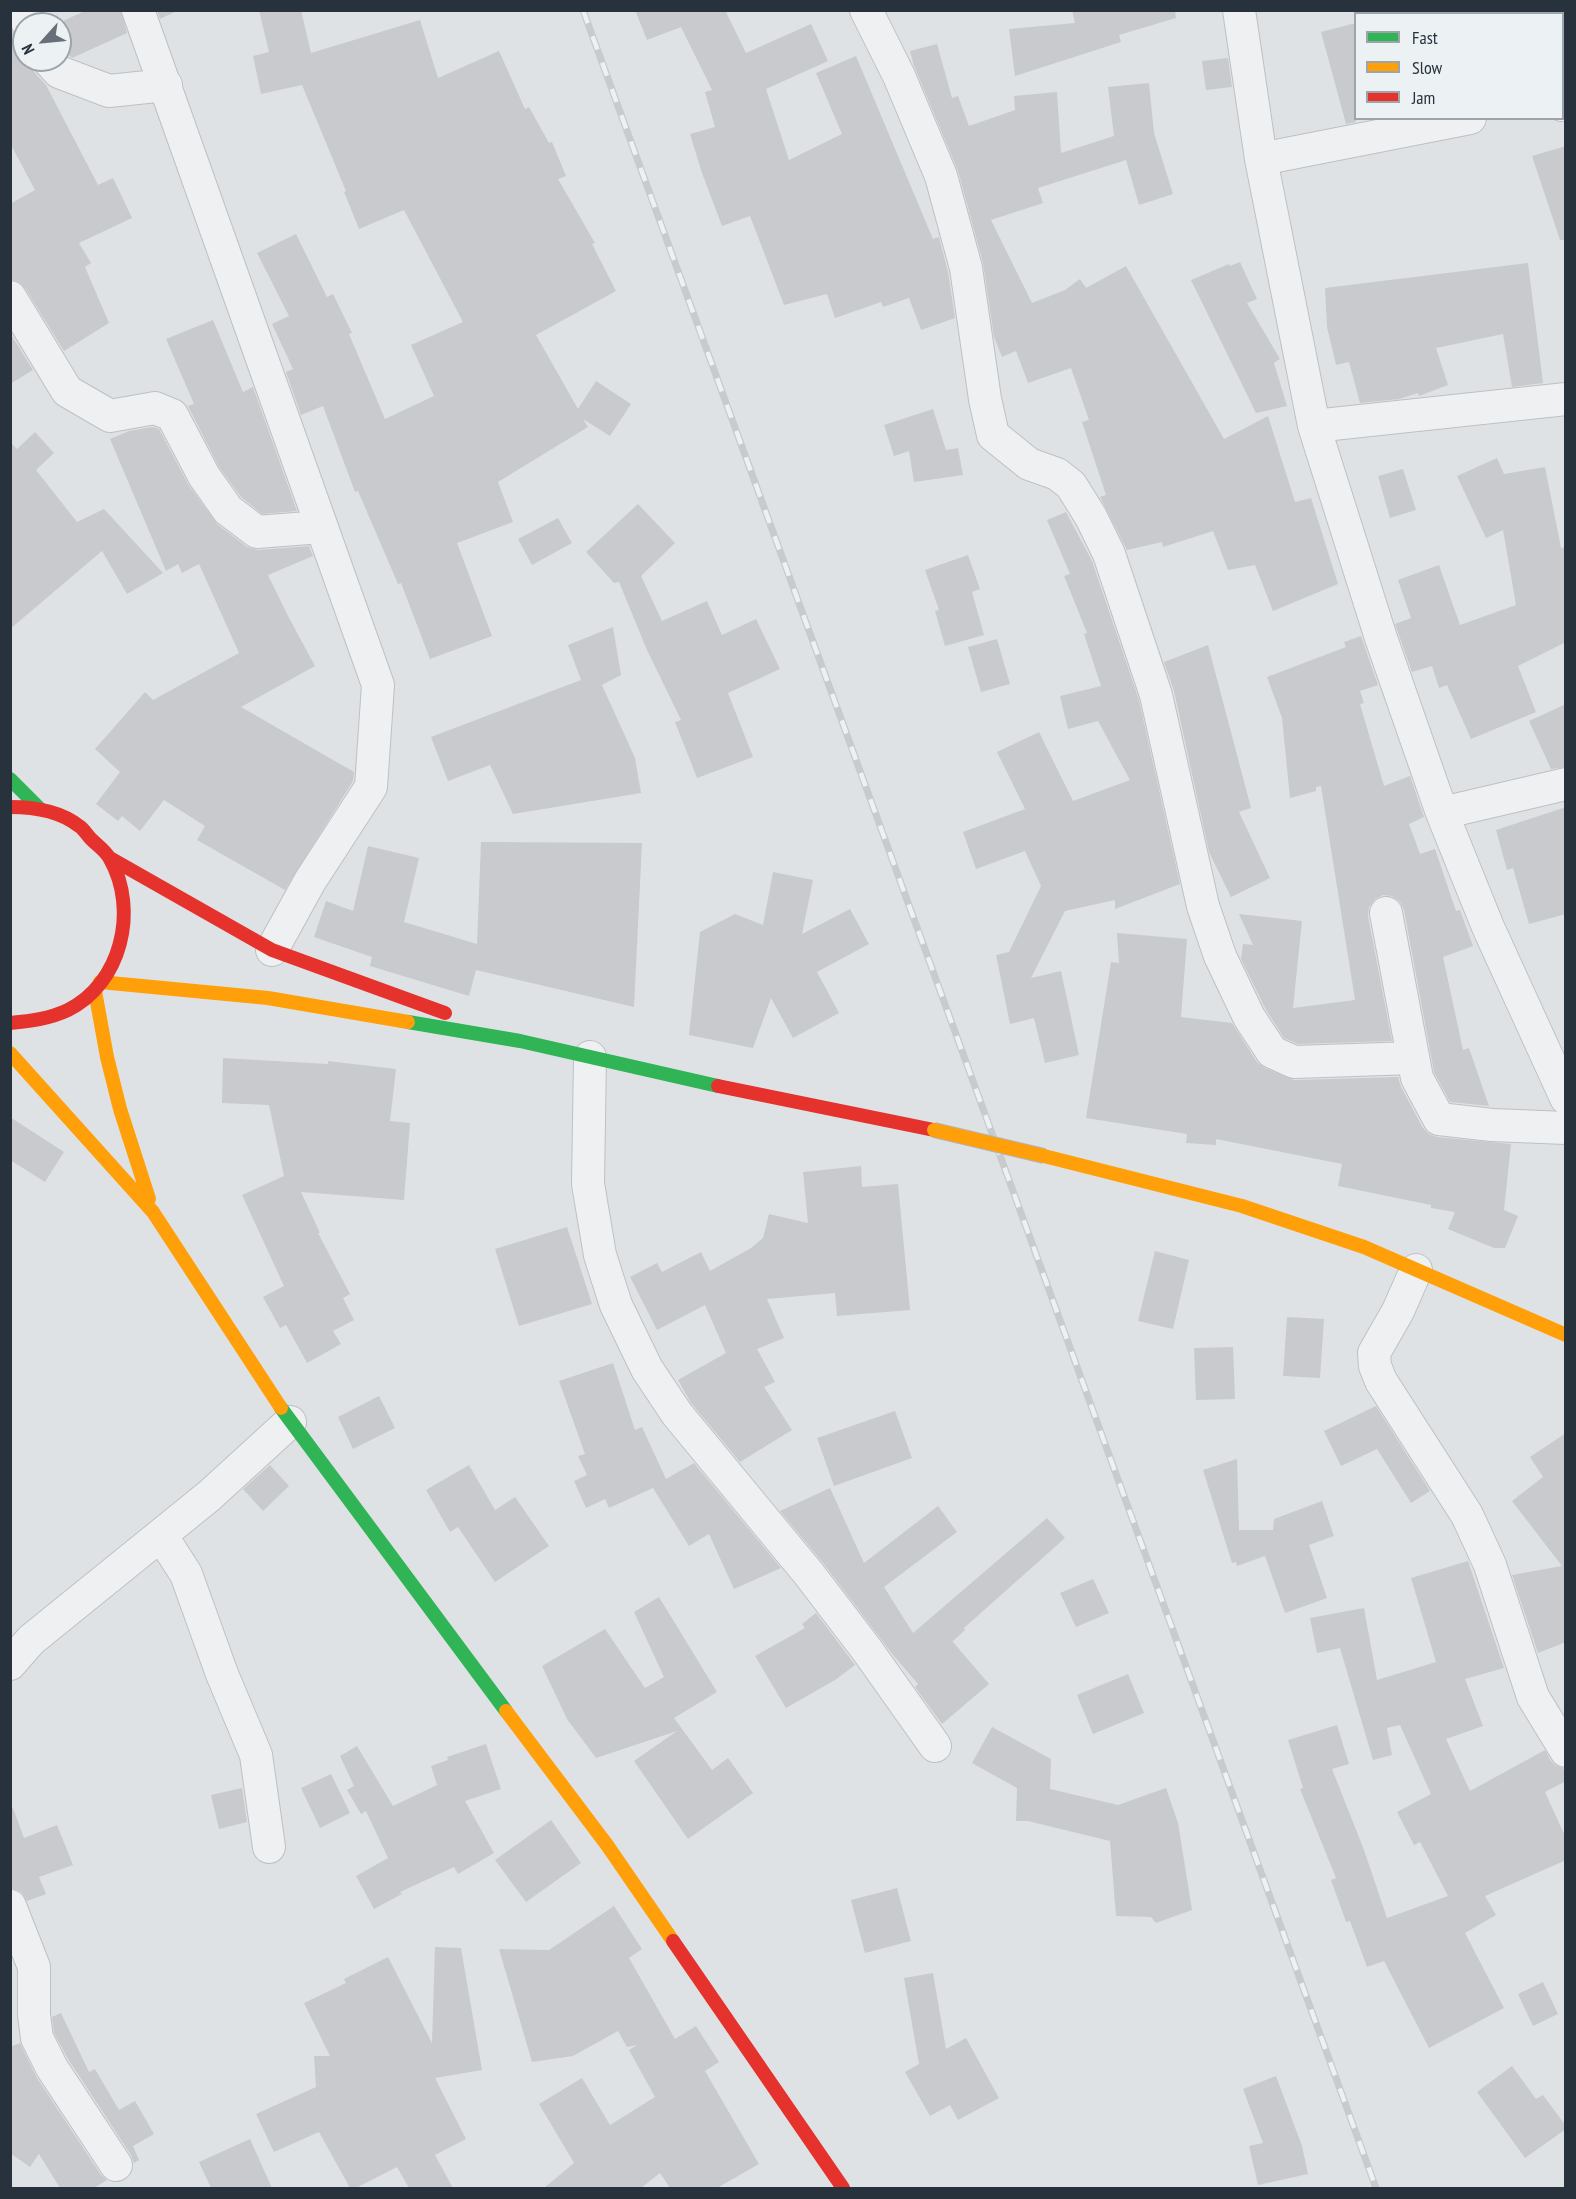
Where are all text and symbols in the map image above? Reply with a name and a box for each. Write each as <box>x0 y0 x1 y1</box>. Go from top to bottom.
north arrow <box>12 12 72 72</box>
legend <box>1354 12 1564 120</box>
text: Fast <box>1412 26 1438 49</box>
text: N <box>17 41 39 58</box>
text: Slow <box>1412 56 1442 79</box>
text: Jam <box>1412 86 1435 109</box>

